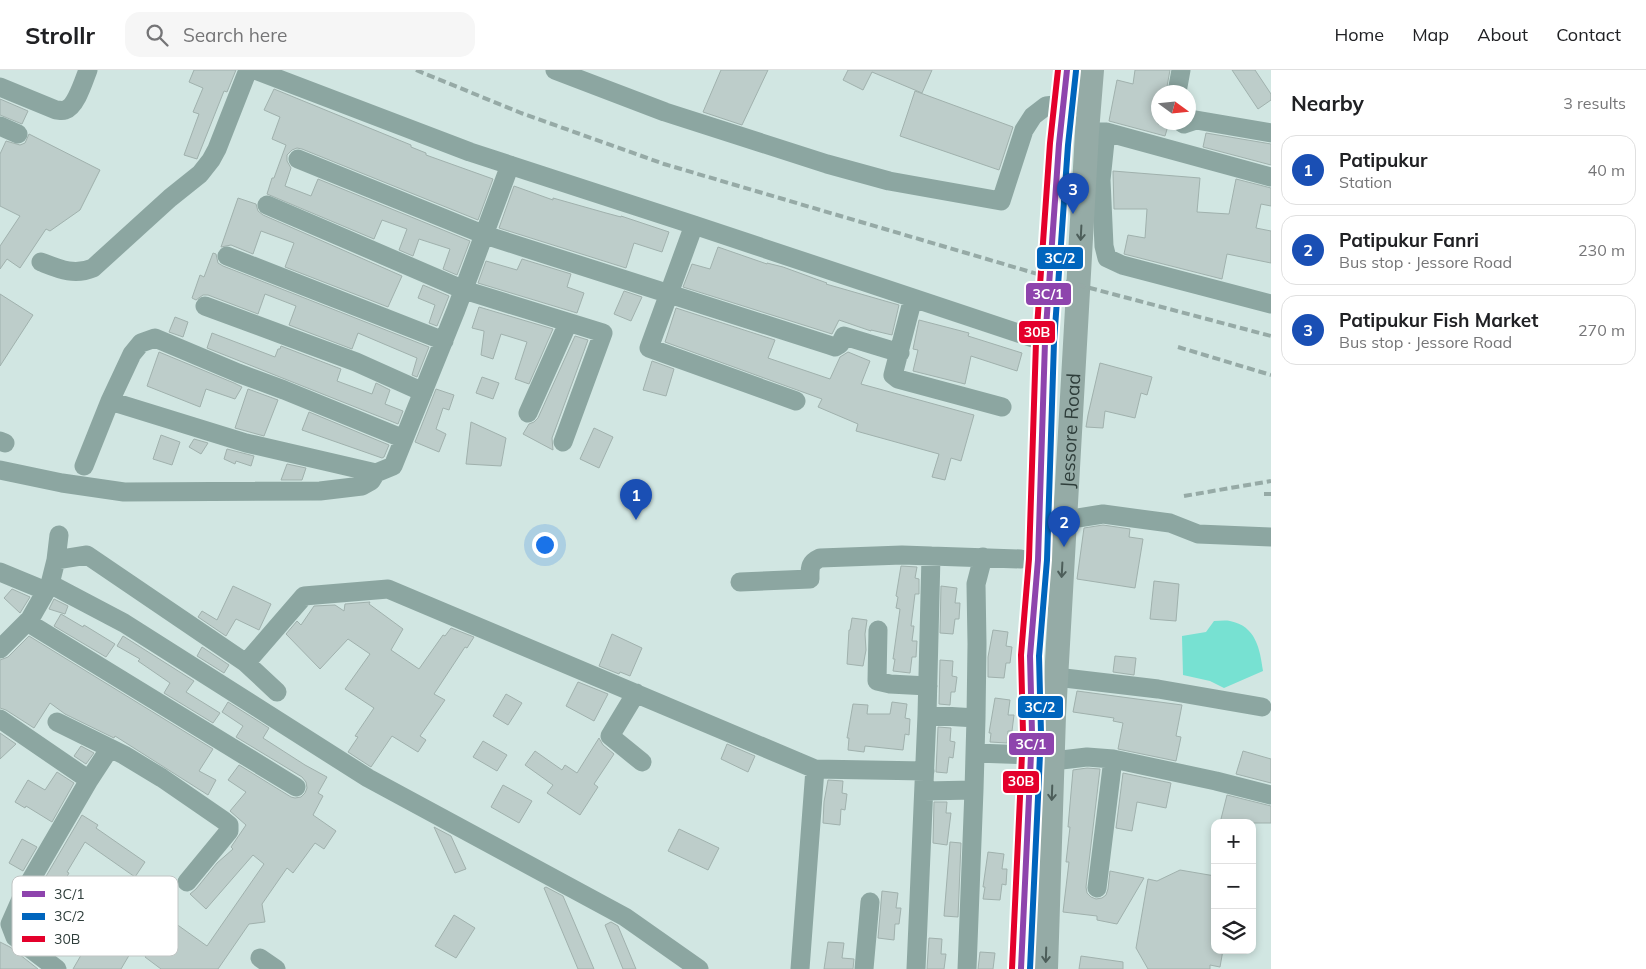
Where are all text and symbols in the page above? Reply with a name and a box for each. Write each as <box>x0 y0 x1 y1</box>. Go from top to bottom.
search box <box>125 12 475 57</box>
text: Strollr <box>25 20 95 50</box>
icon: search <box>143 21 171 49</box>
text: Search here <box>183 23 287 47</box>
text: Home <box>1334 23 1384 46</box>
text: Map <box>1412 23 1449 46</box>
text: About <box>1477 23 1528 46</box>
text: Contact <box>1556 23 1621 46</box>
north arrow <box>1151 85 1196 130</box>
text: Nearby <box>1291 90 1364 116</box>
text: 3 results <box>1563 93 1626 113</box>
text: Patipukur <box>1339 148 1428 172</box>
text: 1 <box>1303 160 1313 180</box>
text: 40 m <box>1588 160 1625 180</box>
text: Station <box>1339 172 1392 192</box>
pin: 3 <box>1057 173 1089 214</box>
one-way arrow <box>1077 225 1086 241</box>
text: Patipukur Fanri <box>1339 228 1479 252</box>
text: 2 <box>1303 240 1313 260</box>
text: 230 m <box>1578 240 1625 260</box>
line badge: 3C/2 <box>1036 246 1084 270</box>
text: 3C/2 <box>1044 249 1076 267</box>
text: Bus stop · Jessore Road <box>1339 252 1512 272</box>
line badge: 3C/1 <box>1025 282 1072 306</box>
text: 3C/1 <box>1032 285 1064 303</box>
text: Patipukur Fish Market <box>1339 308 1538 332</box>
line badge: 30B <box>1018 320 1056 344</box>
text: 3 <box>1303 320 1313 340</box>
text: 270 m <box>1578 320 1625 340</box>
text: 30B <box>1024 323 1051 341</box>
text: Bus stop · Jessore Road <box>1339 332 1512 352</box>
street label: Jessore Road <box>1055 372 1085 489</box>
pin: 1 <box>620 479 652 520</box>
pin: 2 <box>1048 506 1080 547</box>
your location <box>532 532 558 558</box>
one-way arrow <box>1058 562 1067 578</box>
line badge: 3C/2 <box>1017 695 1064 719</box>
text: 3C/2 <box>1024 698 1056 716</box>
line badge: 3C/1 <box>1008 732 1055 756</box>
text: 3C/1 <box>1015 735 1047 753</box>
line badge: 30B <box>1002 770 1040 794</box>
text: 30B <box>1008 772 1035 790</box>
one-way arrow <box>1047 784 1057 801</box>
map controls <box>1211 819 1256 954</box>
button: + <box>1211 819 1256 864</box>
button: − <box>1211 864 1256 909</box>
legend <box>12 876 178 956</box>
text: 3C/1 <box>54 885 85 903</box>
text: 3C/2 <box>54 907 85 925</box>
button: layers <box>1211 909 1256 954</box>
text: 30B <box>54 930 80 948</box>
one-way arrow <box>1041 947 1051 963</box>

